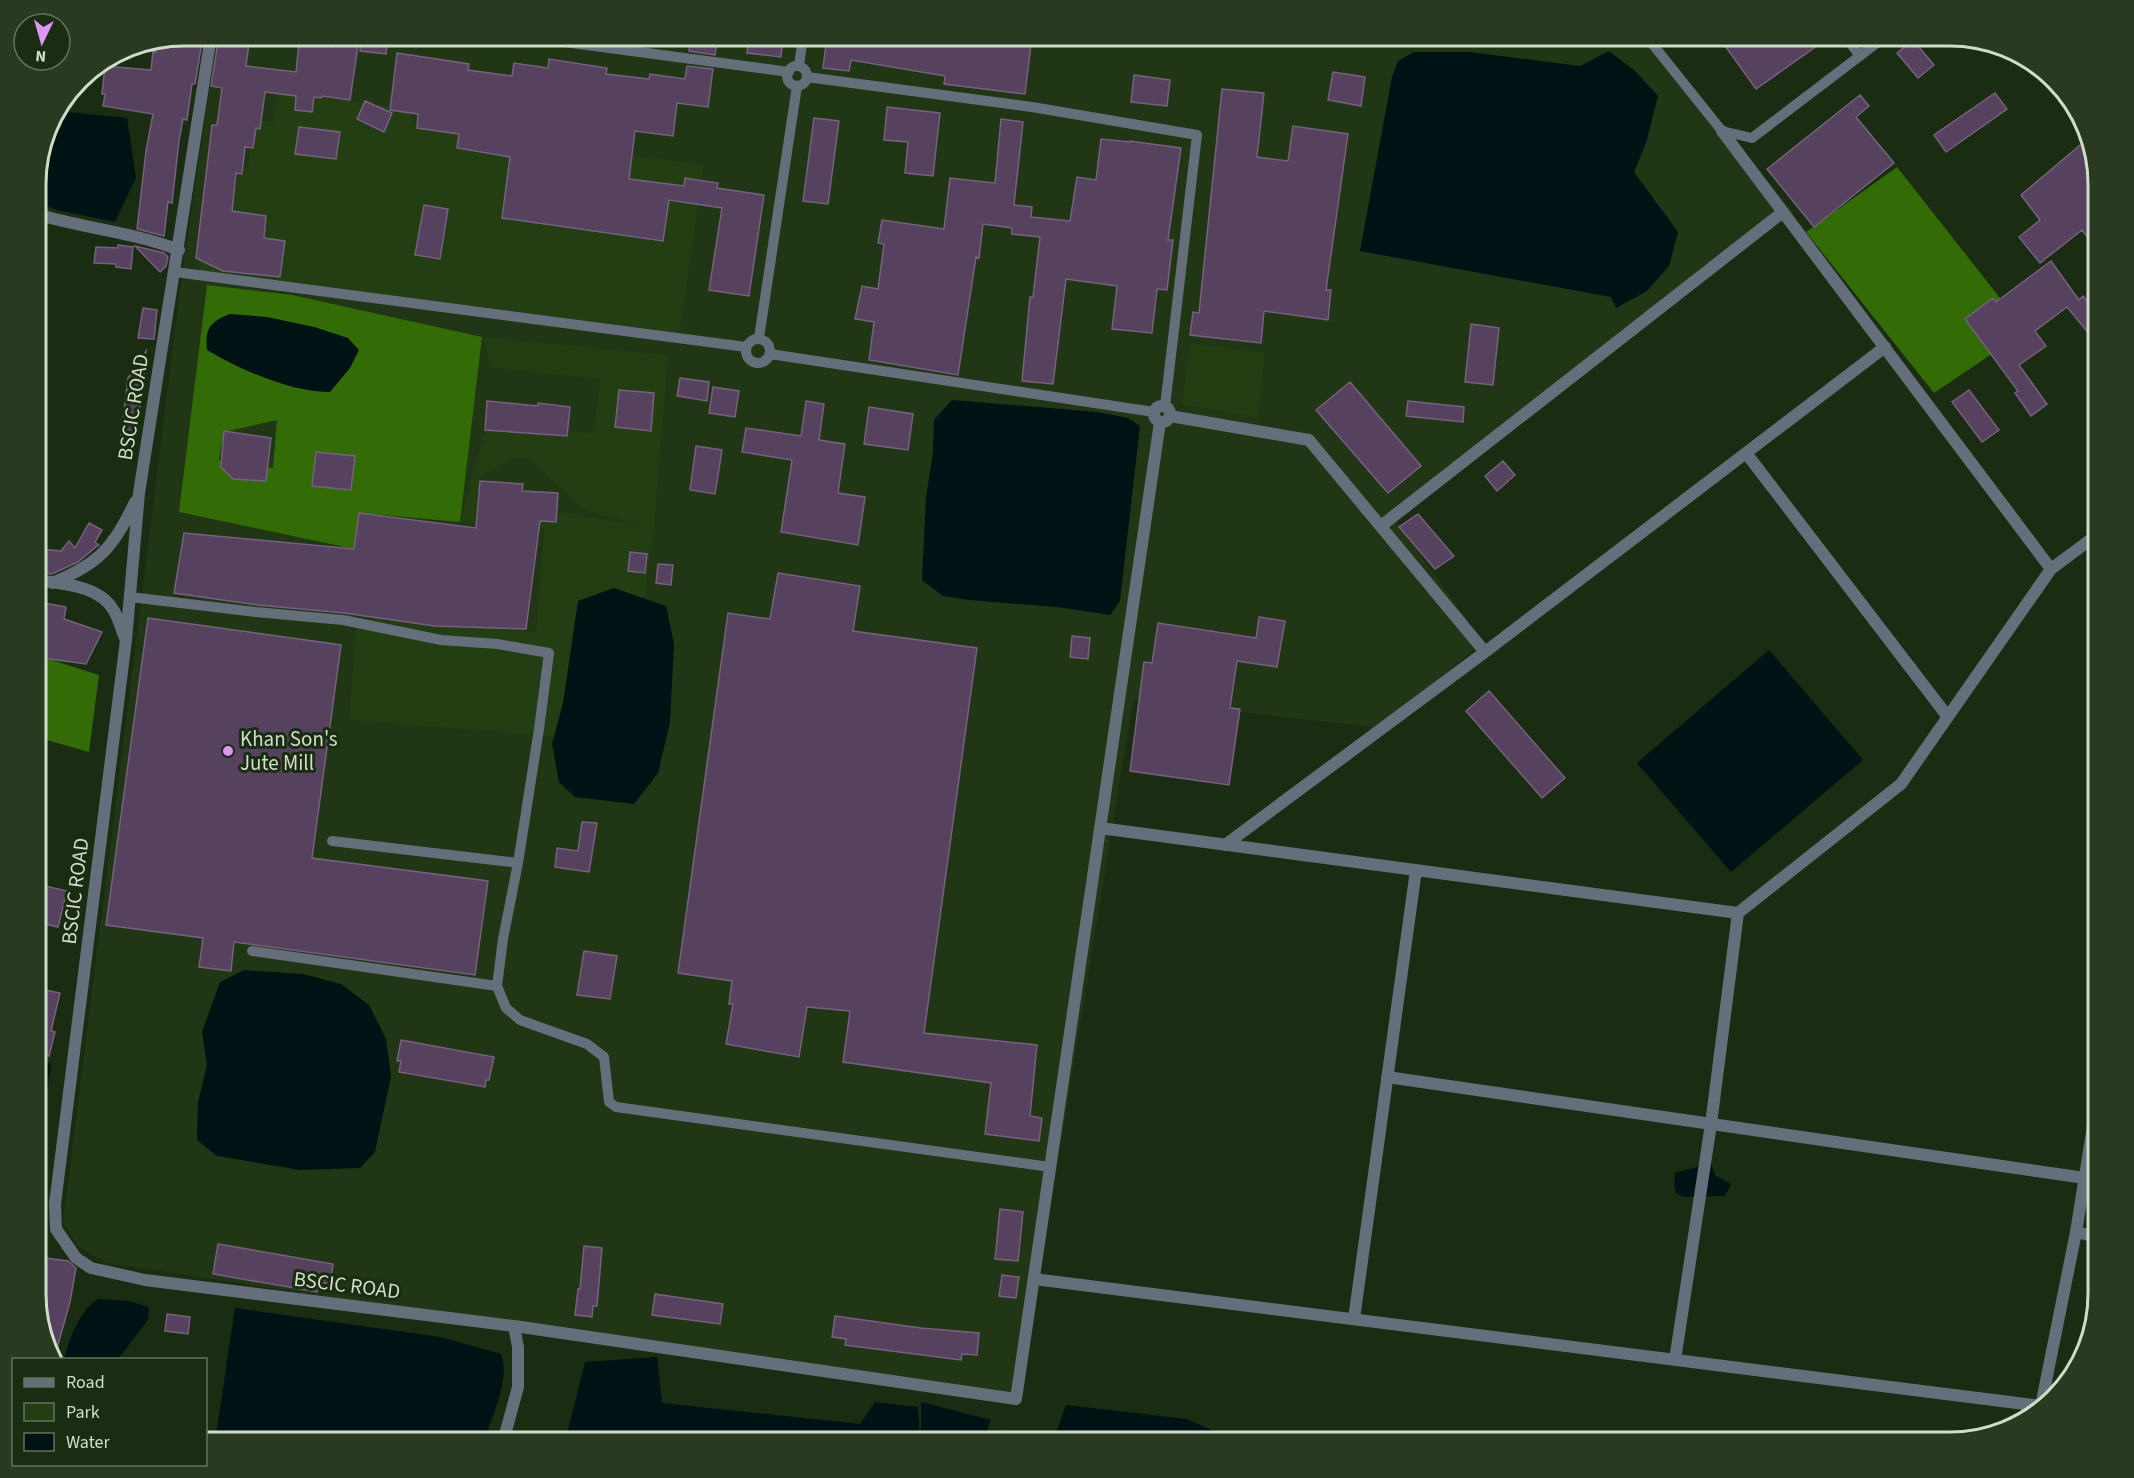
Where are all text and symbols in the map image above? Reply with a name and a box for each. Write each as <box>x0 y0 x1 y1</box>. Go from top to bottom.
north arrow <box>12 12 72 72</box>
text: N <box>35 45 47 67</box>
street label: BSCIC ROAD <box>110 352 156 462</box>
place label: Khan Son's Jute Mill <box>240 724 338 778</box>
marker: Khan Son's Jute Mill <box>221 744 235 758</box>
street label: BSCIC ROAD <box>54 836 96 946</box>
street label: BSCIC ROAD <box>292 1264 402 1306</box>
legend <box>12 1358 207 1466</box>
text: Road <box>66 1370 105 1395</box>
text: Park <box>66 1400 100 1425</box>
text: Water <box>66 1430 110 1455</box>

